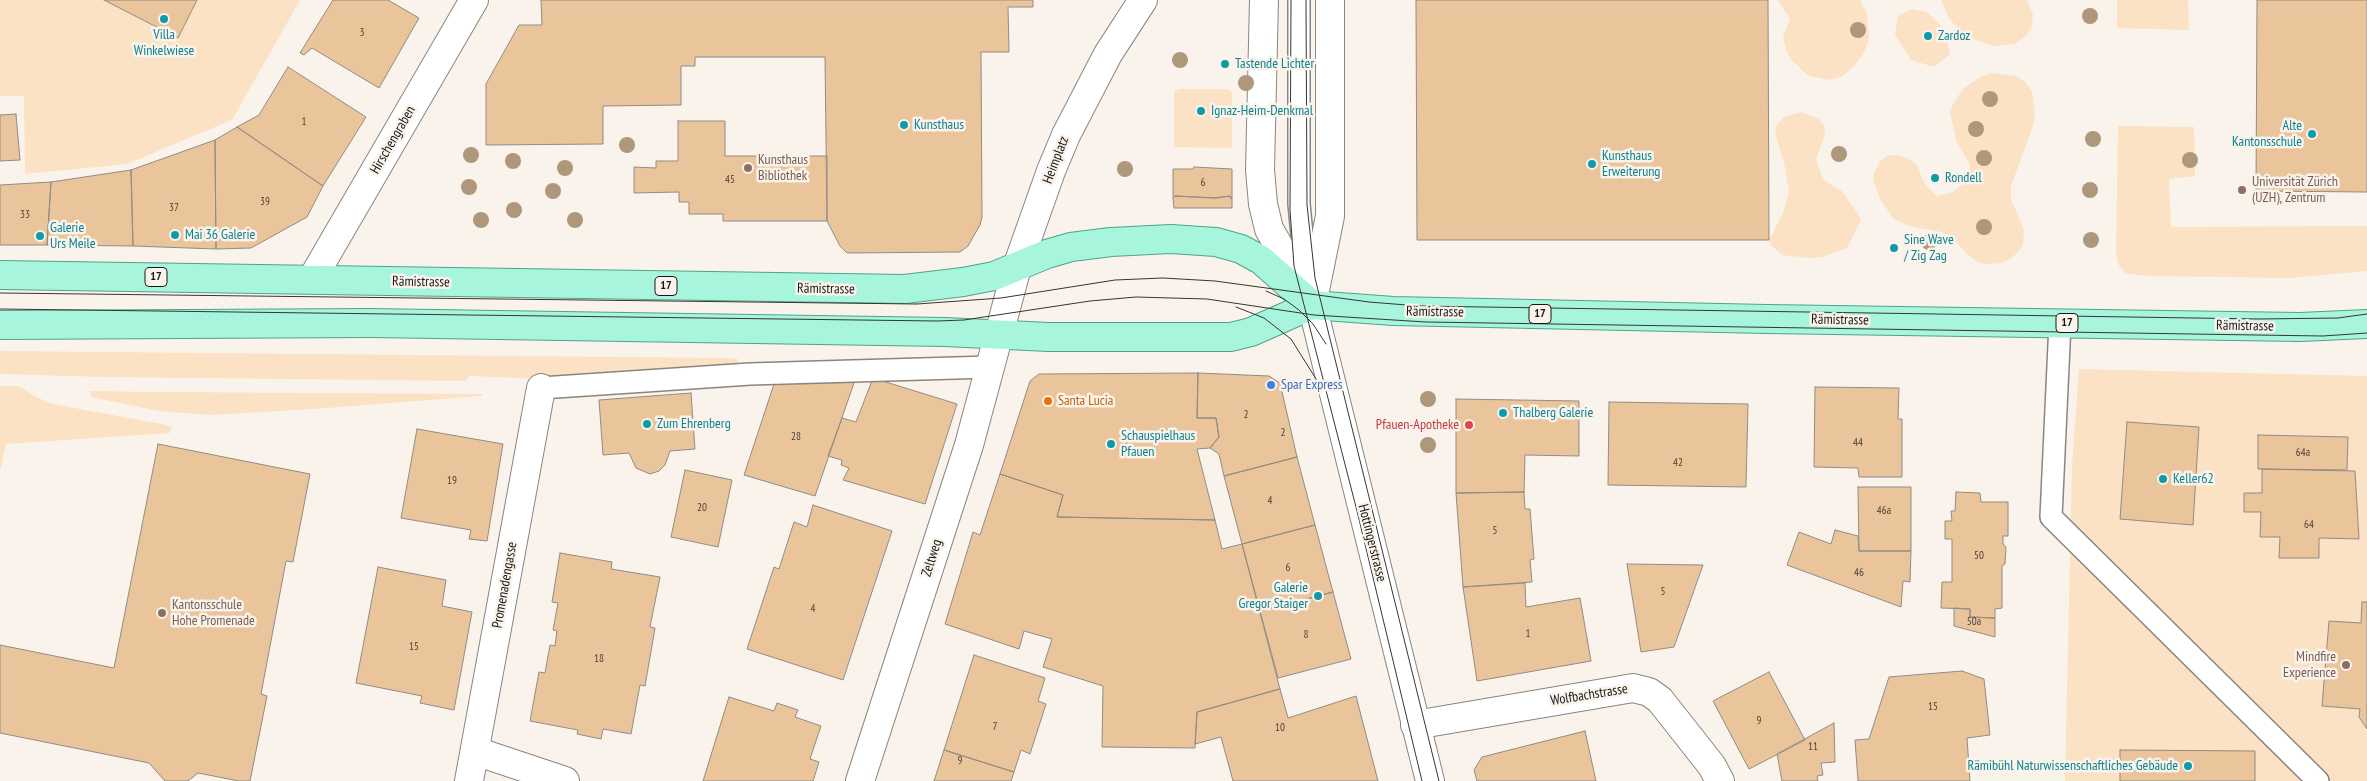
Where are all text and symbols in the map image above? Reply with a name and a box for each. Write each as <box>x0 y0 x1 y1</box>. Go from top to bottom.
marker: Villa Winkelwiese <box>158 13 170 25</box>
house number: 3 <box>360 26 364 40</box>
place label: Villa Winkelwiese <box>134 27 194 59</box>
place label: Zardoz <box>1938 28 1970 44</box>
marker: Zardoz <box>1922 30 1934 42</box>
place label: Tastende Lichter <box>1235 56 1314 72</box>
marker: Tastende Lichter <box>1219 58 1231 70</box>
street label: Hirschengraben <box>367 103 419 177</box>
place label: Ignaz-Heim-Denkmal <box>1211 103 1313 119</box>
marker: Ignaz-Heim-Denkmal <box>1195 105 1207 117</box>
house number: 1 <box>302 115 306 129</box>
place label: Kunsthaus <box>914 117 964 133</box>
place label: Alte Kantonsschule <box>2232 118 2302 150</box>
marker: Kunsthaus <box>898 119 910 131</box>
marker: Alte Kantonsschule <box>2306 128 2318 140</box>
street label: Heimplatz <box>1039 134 1073 186</box>
place label: Kunsthaus Erweiterung <box>1602 148 1660 180</box>
place label: Kunsthaus Bibliothek <box>758 152 808 184</box>
marker: Kunsthaus Erweiterung <box>1586 158 1598 170</box>
marker: Kunsthaus Bibliothek <box>742 162 754 174</box>
place label: Rondell <box>1945 170 1982 186</box>
marker: Rondell <box>1929 172 1941 184</box>
house number: 45 <box>725 173 735 187</box>
place label: Universität Zürich (UZH), Zentrum <box>2252 174 2338 206</box>
house number: 6 <box>1201 176 1205 190</box>
marker: Universität Zürich (UZH), Zentrum <box>2236 184 2248 196</box>
house number: 39 <box>260 195 270 209</box>
house number: 37 <box>169 201 179 215</box>
house number: 33 <box>20 208 30 222</box>
place label: Galerie Urs Meile <box>50 220 96 252</box>
place label: Mai 36 Galerie <box>185 227 255 243</box>
marker: Mai 36 Galerie <box>169 229 181 241</box>
marker: Galerie Urs Meile <box>34 230 46 242</box>
place label: Sine Wave / Zig Zag <box>1904 232 1954 264</box>
marker: Sine Wave / Zig Zag <box>1888 242 1900 254</box>
road number: 17 <box>145 268 167 286</box>
street label: Rämistrasse <box>392 273 450 291</box>
road number: 17 <box>655 276 677 296</box>
street label: Rämistrasse <box>797 280 855 298</box>
street label: Rämistrasse <box>1406 303 1464 321</box>
road number: 17 <box>1529 304 1551 324</box>
street label: Rämistrasse <box>1811 311 1869 329</box>
road number: 17 <box>2056 314 2078 332</box>
street label: Rämistrasse <box>2216 317 2274 335</box>
place label: Spar Express <box>1281 377 1342 393</box>
marker: Spar Express <box>1265 379 1277 391</box>
place label: Santa Lucia <box>1058 393 1113 409</box>
marker: Santa Lucia <box>1042 395 1054 407</box>
place label: Thalberg Galerie <box>1513 405 1593 421</box>
marker: Thalberg Galerie <box>1497 407 1509 419</box>
house number: 2 <box>1244 408 1248 422</box>
place label: Zum Ehrenberg <box>657 416 731 432</box>
place label: Pfauen-Apotheke <box>1376 417 1459 433</box>
marker: Zum Ehrenberg <box>641 418 653 430</box>
marker: Pfauen-Apotheke <box>1463 419 1475 431</box>
house number: 2 <box>1281 426 1285 440</box>
place label: Schauspielhaus Pfauen <box>1121 428 1195 461</box>
house number: 28 <box>791 430 801 444</box>
house number: 44 <box>1853 436 1863 450</box>
marker: Schauspielhaus Pfauen <box>1105 438 1117 450</box>
house number: 64a <box>2296 446 2310 460</box>
house number: 42 <box>1673 456 1683 470</box>
place label: Keller62 <box>2173 471 2214 487</box>
marker: Keller62 <box>2157 473 2169 485</box>
house number: 19 <box>447 474 457 488</box>
house number: 4 <box>1268 494 1272 508</box>
house number: 20 <box>697 501 707 515</box>
street label: Hottingerstrasse <box>1354 502 1390 584</box>
house number: 46a <box>1877 504 1891 518</box>
house number: 64 <box>2304 518 2314 532</box>
house number: 5 <box>1493 524 1497 538</box>
street label: Zeltweg <box>918 537 946 579</box>
street label: Promenadengasse <box>489 541 521 629</box>
house number: 50 <box>1974 549 1984 563</box>
house number: 6 <box>1286 561 1290 575</box>
house number: 46 <box>1854 566 1864 580</box>
place label: Galerie Gregor Staiger <box>1239 580 1308 612</box>
house number: 5 <box>1661 585 1665 599</box>
marker: Galerie Gregor Staiger <box>1312 590 1324 602</box>
place label: Kantonsschule Hohe Promenade <box>172 597 255 630</box>
house number: 4 <box>811 602 815 616</box>
marker: Kantonsschule Hohe Promenade <box>156 607 168 619</box>
house number: 50a <box>1967 615 1981 629</box>
house number: 1 <box>1526 627 1530 641</box>
house number: 8 <box>1304 628 1308 642</box>
house number: 15 <box>409 640 419 654</box>
place label: Mindfire Experience <box>2283 649 2336 682</box>
house number: 18 <box>594 652 604 666</box>
marker: Mindfire Experience <box>2340 659 2352 671</box>
street label: Wolfbachstrasse <box>1549 681 1629 709</box>
house number: 15 <box>1928 700 1938 714</box>
house number: 9 <box>1757 714 1761 728</box>
house number: 7 <box>993 720 997 734</box>
house number: 10 <box>1275 721 1285 735</box>
house number: 11 <box>1808 740 1818 754</box>
house number: 9 <box>958 754 962 768</box>
place label: Rämibühl Naturwissenschaftliches Gebäude <box>1967 758 2178 774</box>
marker: Rämibühl Naturwissenschaftliches Gebäude <box>2182 760 2194 772</box>

